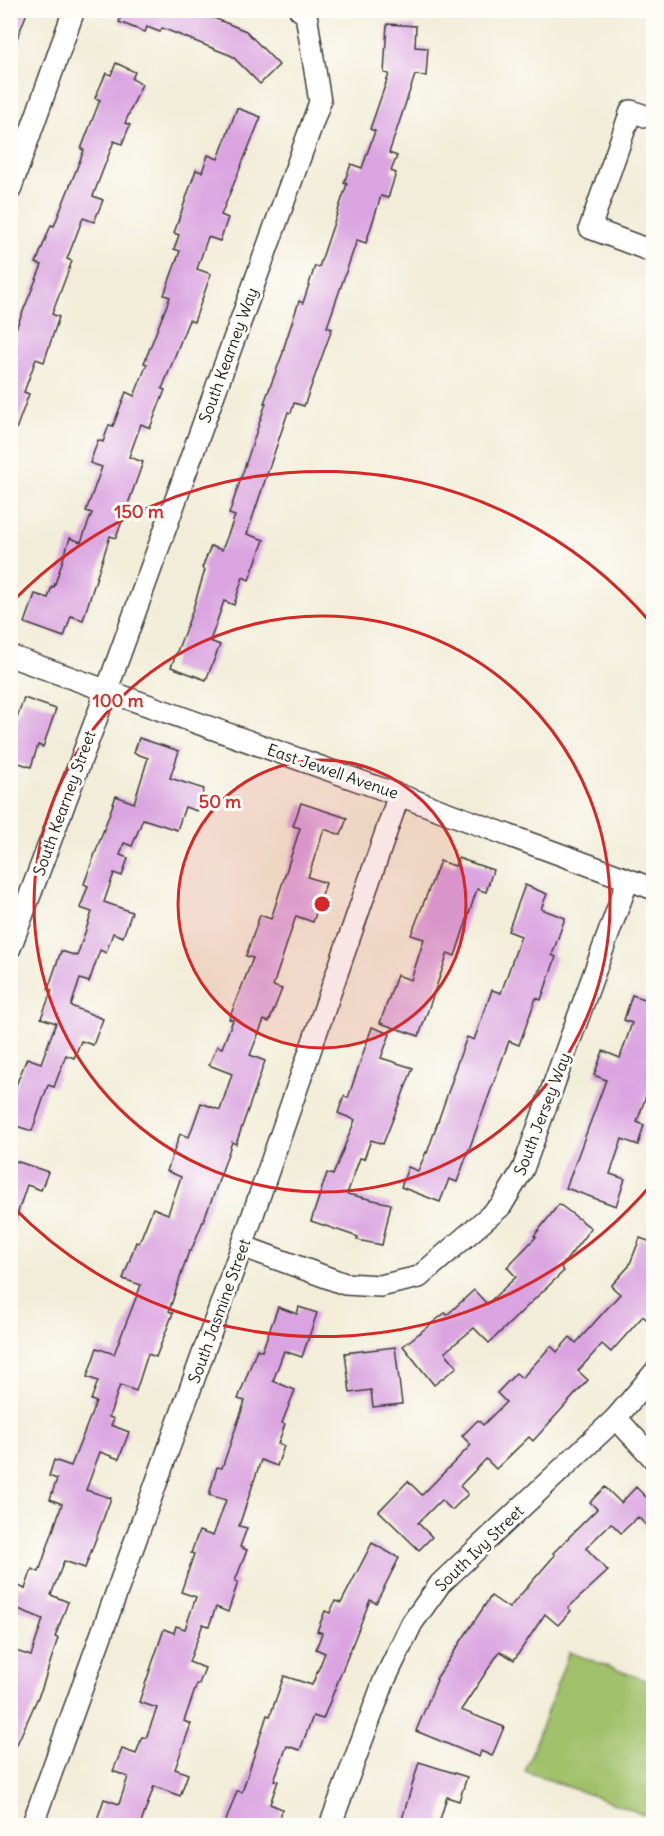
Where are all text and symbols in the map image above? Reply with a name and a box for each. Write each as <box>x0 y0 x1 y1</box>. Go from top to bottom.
street label: South Kearney Way <box>194 285 262 425</box>
text: 150 m <box>114 500 164 523</box>
text: 100 m <box>93 689 144 712</box>
street label: South Kearney Street <box>28 727 100 878</box>
street label: East Jewell Avenue <box>265 739 401 803</box>
text: 50 m <box>199 790 241 813</box>
centre of rings <box>312 894 332 914</box>
street label: South Jersey Way <box>509 1050 575 1178</box>
street label: South Jasmine Street <box>184 1236 255 1386</box>
street label: South Ivy Street <box>431 1500 528 1595</box>

